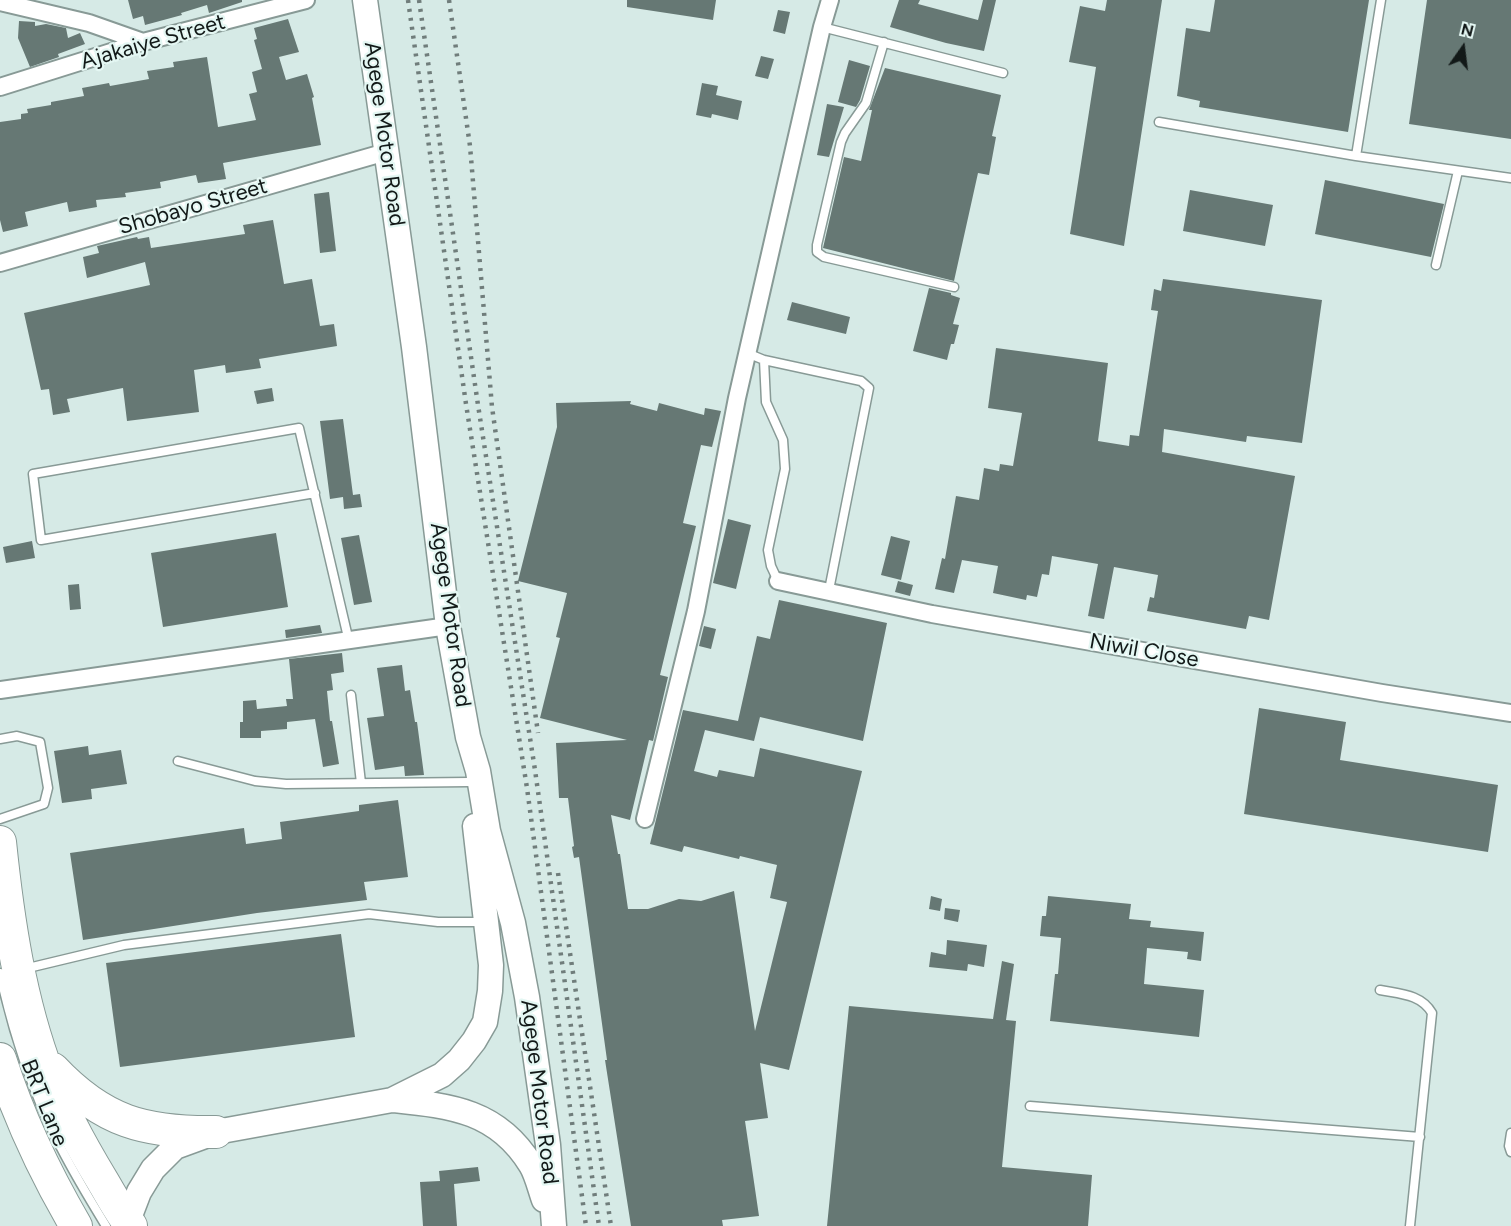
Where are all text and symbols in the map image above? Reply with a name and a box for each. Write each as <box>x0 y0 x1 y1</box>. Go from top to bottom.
street label: Ajakaiye Street <box>78 9 228 75</box>
north arrow <box>1433 18 1493 78</box>
text: N <box>1459 19 1476 41</box>
street label: Agege Motor Road <box>358 40 410 228</box>
street label: Shobayo Street <box>116 173 270 241</box>
street label: Agege Motor Road <box>424 521 476 709</box>
street label: Niwil Close <box>1087 628 1201 674</box>
street label: Agege Motor Road <box>515 998 563 1186</box>
street label: BRT Lane <box>15 1056 73 1150</box>

